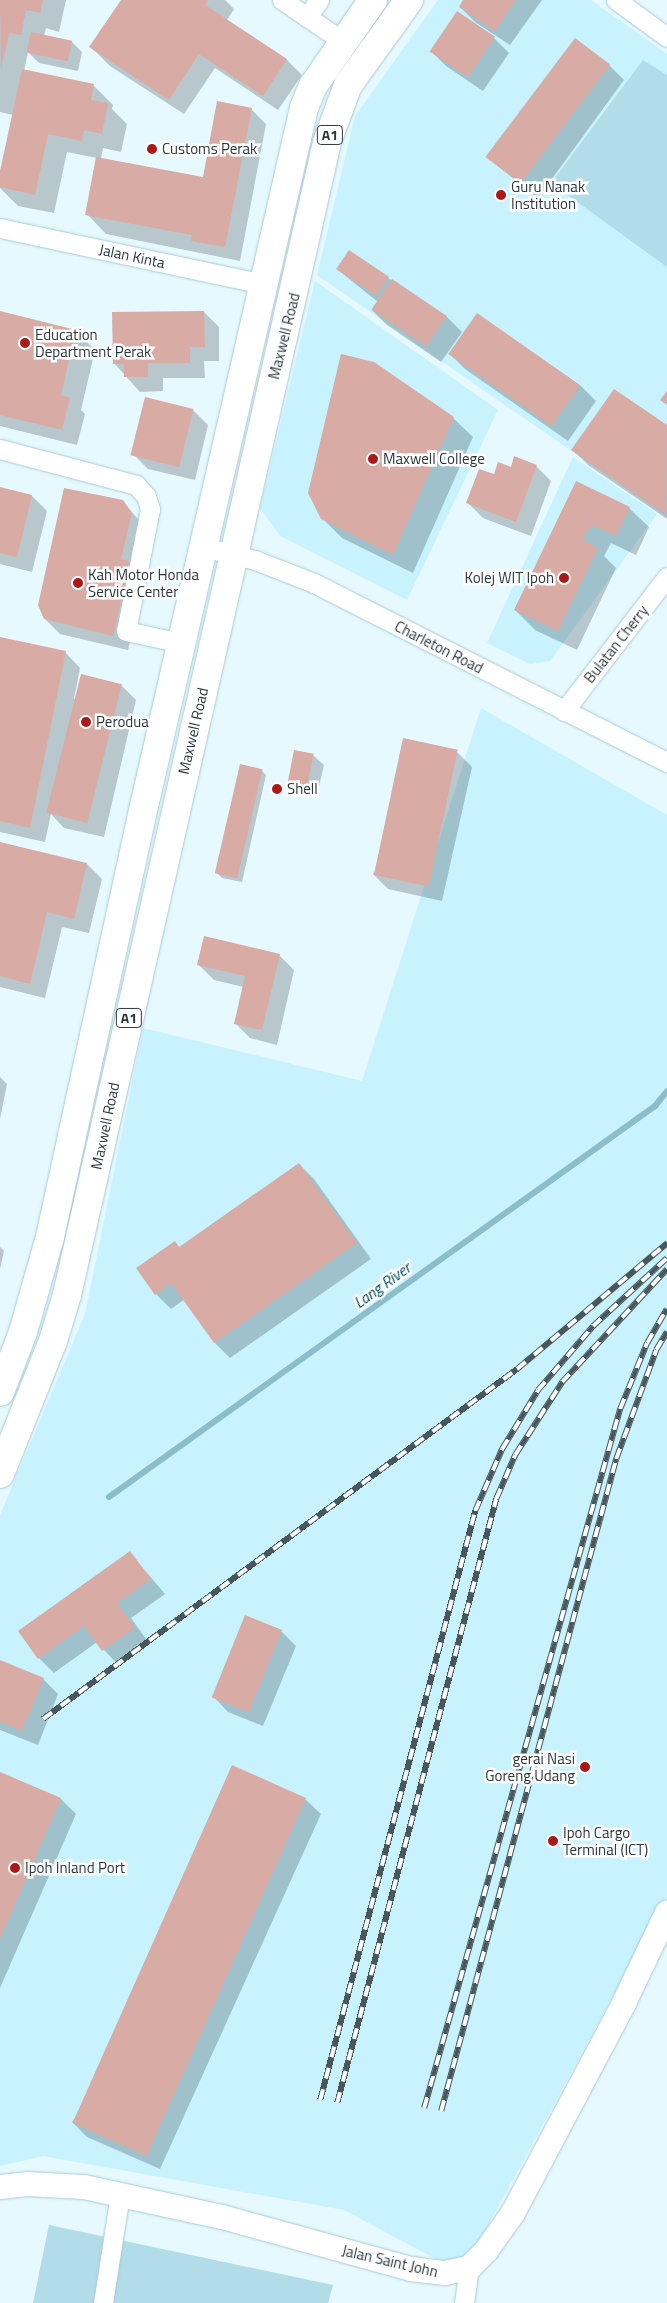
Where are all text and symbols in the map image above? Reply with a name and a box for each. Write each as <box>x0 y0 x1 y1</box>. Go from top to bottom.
road number: A1 <box>316 124 344 146</box>
place label: Customs Perak <box>162 140 257 158</box>
marker: Customs Perak <box>146 143 158 155</box>
place label: Guru Nanak Institution <box>511 177 585 212</box>
marker: Guru Nanak Institution <box>495 189 507 201</box>
street label: Jalan Kinta <box>97 240 167 272</box>
street label: Maxwell Road <box>265 291 303 381</box>
place label: Education Department Perak <box>35 325 151 360</box>
marker: Education Department Perak <box>19 337 31 349</box>
place label: Maxwell College <box>383 450 485 468</box>
marker: Maxwell College <box>367 453 379 465</box>
place label: Kah Motor Honda Service Center <box>88 565 199 600</box>
place label: Kolej WIT Ipoh <box>464 569 554 587</box>
marker: Kolej WIT Ipoh <box>558 572 570 584</box>
marker: Kah Motor Honda Service Center <box>72 577 84 589</box>
street label: Bulatan Cherry <box>580 602 652 686</box>
street label: Charleton Road <box>392 617 486 677</box>
street label: Maxwell Road <box>174 686 212 776</box>
place label: Perodua <box>96 713 149 731</box>
marker: Perodua <box>80 716 92 728</box>
place label: Shell <box>287 780 318 798</box>
marker: Shell <box>271 783 283 795</box>
road number: A1 <box>115 1006 143 1030</box>
street label: Maxwell Road <box>87 1081 123 1171</box>
water label: Lang River <box>350 1258 414 1312</box>
place label: gerai Nasi Goreng Udang <box>485 1749 575 1784</box>
marker: gerai Nasi Goreng Udang <box>579 1761 591 1773</box>
place label: Ipoh Cargo Terminal (ICT) <box>563 1823 648 1858</box>
marker: Ipoh Cargo Terminal (ICT) <box>547 1835 559 1847</box>
place label: Ipoh Inland Port <box>25 1859 125 1877</box>
marker: Ipoh Inland Port <box>9 1862 21 1874</box>
street label: Jalan Saint John <box>340 2241 440 2281</box>

